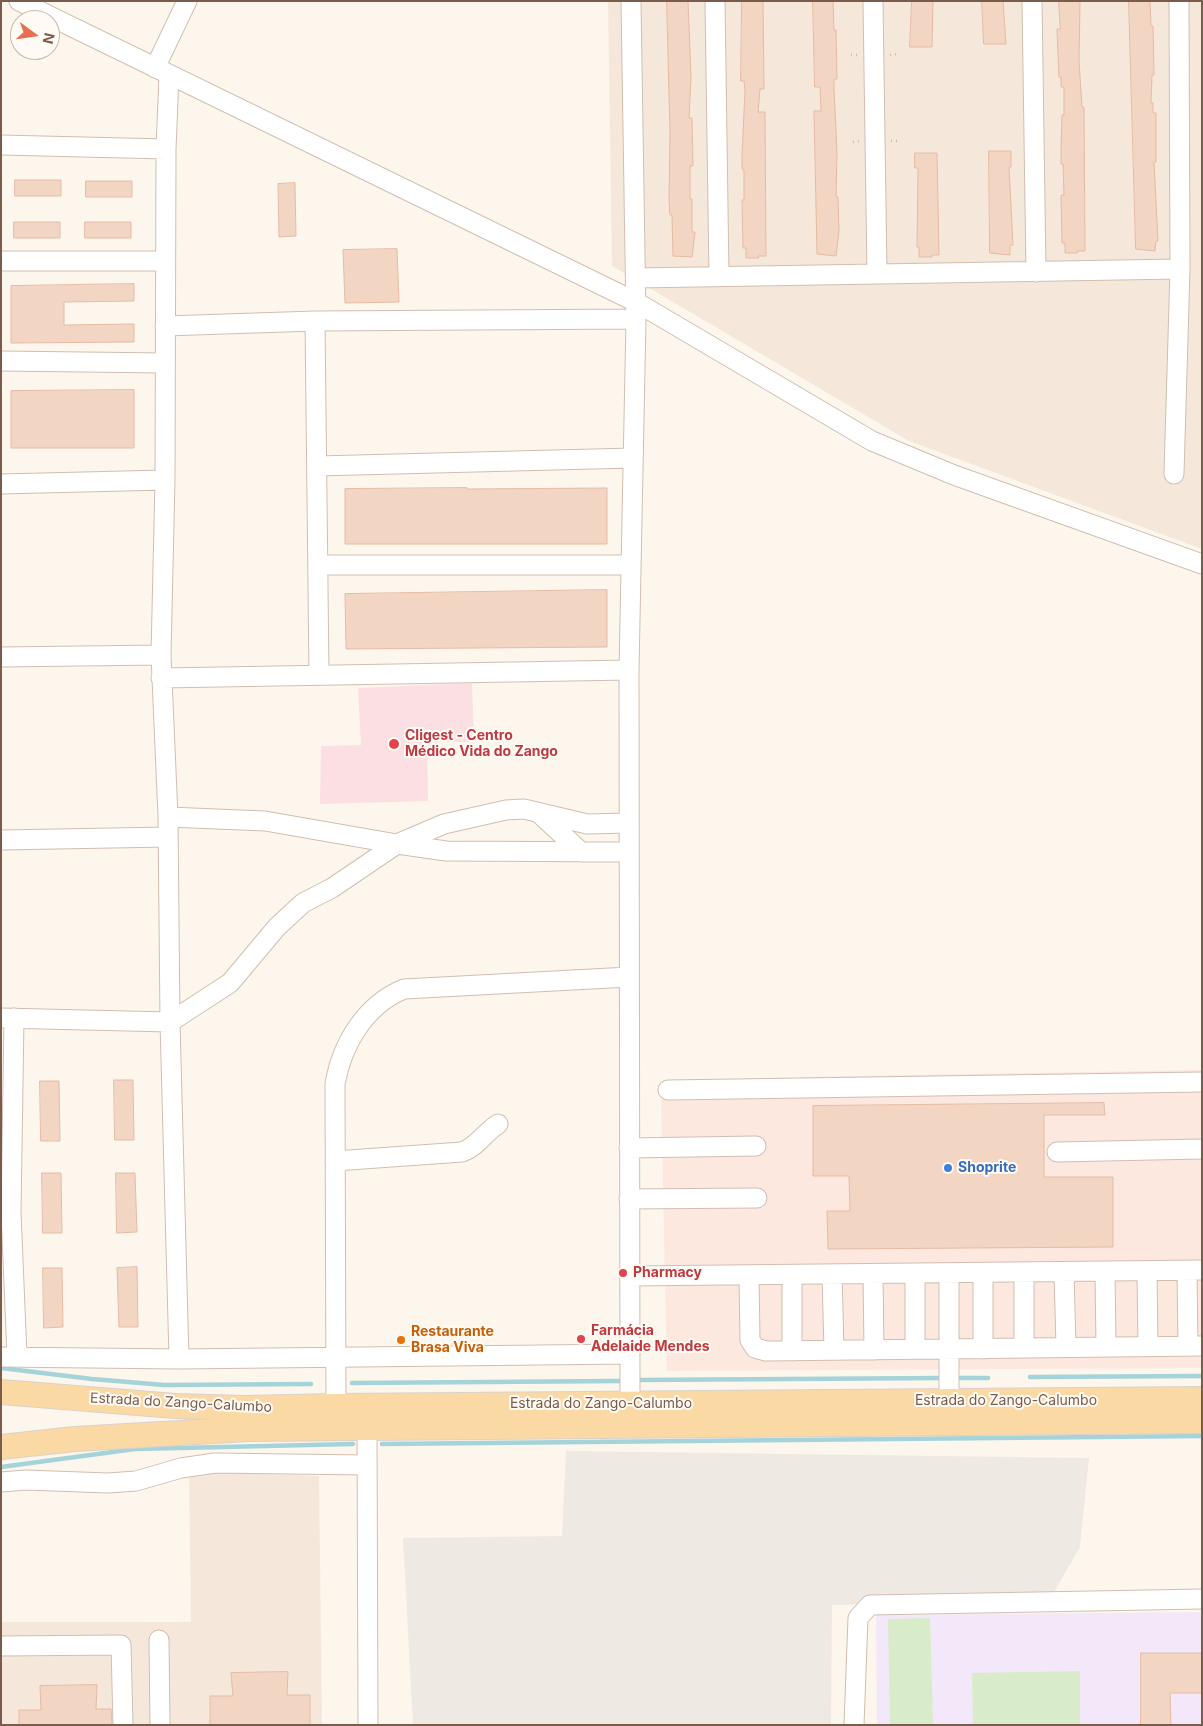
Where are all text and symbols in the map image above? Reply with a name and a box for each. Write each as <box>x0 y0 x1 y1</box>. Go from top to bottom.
north arrow <box>10 10 60 60</box>
text: N <box>40 31 59 46</box>
place label: Cligest - Centro Médico Vida do Zango <box>405 728 558 760</box>
marker: Cligest - Centro Médico Vida do Zango <box>387 737 401 751</box>
place label: Shoprite <box>958 1160 1016 1176</box>
marker: Shoprite <box>942 1162 954 1174</box>
place label: Pharmacy <box>633 1265 702 1281</box>
marker: Pharmacy <box>617 1267 629 1279</box>
place label: Farmácia Adelaide Mendes <box>591 1323 710 1355</box>
place label: Restaurante Brasa Viva <box>411 1324 494 1356</box>
marker: Farmácia Adelaide Mendes <box>575 1333 587 1345</box>
marker: Restaurante Brasa Viva <box>395 1334 407 1346</box>
street label: Estrada do Zango-Calumbo <box>90 1390 272 1416</box>
street label: Estrada do Zango-Calumbo <box>915 1393 1097 1409</box>
street label: Estrada do Zango-Calumbo <box>510 1396 692 1412</box>

